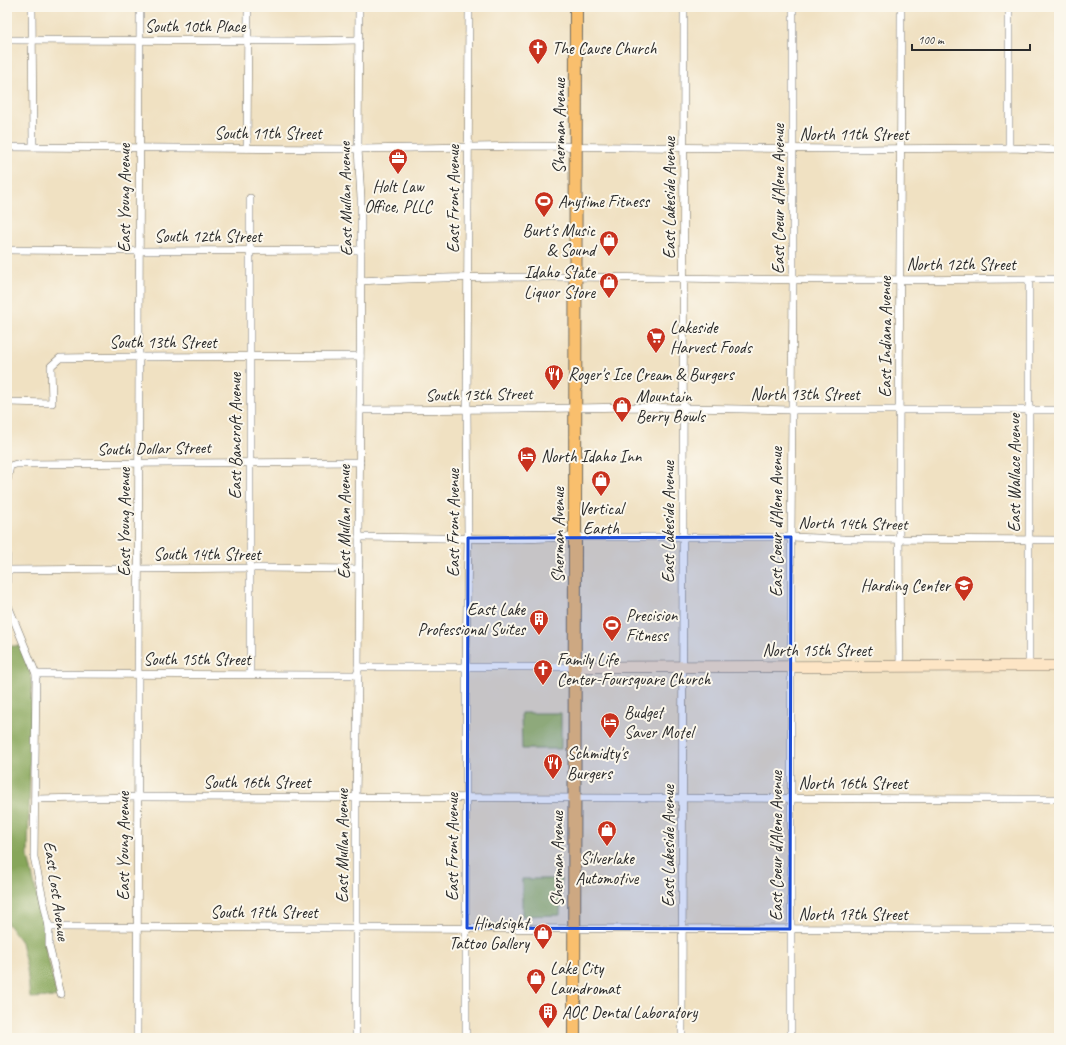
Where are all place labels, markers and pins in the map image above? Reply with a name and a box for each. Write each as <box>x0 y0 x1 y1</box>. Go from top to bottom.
church icon: The Cause Church <box>527 37 549 65</box>
place label: The Cause Church <box>552 38 657 59</box>
office icon: Holt Law Office, PLLC <box>387 147 409 175</box>
place label: Holt Law Office, PLLC <box>364 176 434 217</box>
sports icon: Anytime Fitness <box>533 190 555 218</box>
place label: Anytime Fitness <box>558 191 650 212</box>
place label: Burt's Music & Sound <box>523 220 598 261</box>
shop icon: Burt's Music & Sound <box>598 229 620 257</box>
place label: Idaho State Liquor Store <box>524 262 596 303</box>
shop icon: Idaho State Liquor Store <box>598 271 620 299</box>
place label: Lakeside Harvest Foods <box>670 317 754 358</box>
supermarket icon: Lakeside Harvest Foods <box>645 326 667 354</box>
restaurant icon: Roger's Ice Cream & Burgers <box>543 363 565 391</box>
place label: Roger's Ice Cream & Burgers <box>568 364 736 385</box>
place label: Mountain Berry Bowls <box>636 386 707 427</box>
shop icon: Mountain Berry Bowls <box>611 395 633 423</box>
hotel icon: North Idaho Inn <box>516 445 538 473</box>
place label: North Idaho Inn <box>541 446 643 467</box>
shop icon: Vertical Earth <box>590 469 612 497</box>
place label: Vertical Earth <box>579 498 626 539</box>
school or university icon: Harding Center <box>953 574 975 602</box>
place label: Harding Center <box>861 575 952 596</box>
place label: East Lake Professional Suites <box>418 599 526 640</box>
place label: Precision Fitness <box>626 605 679 646</box>
building icon: East Lake Professional Suites <box>528 608 550 636</box>
sports icon: Precision Fitness <box>601 614 623 642</box>
place label: Family Life Center-Foursquare Church <box>557 649 712 690</box>
church icon: Family Life Center-Foursquare Church <box>532 658 554 686</box>
place label: Budget Saver Motel <box>624 702 696 743</box>
hotel icon: Budget Saver Motel <box>599 711 621 739</box>
place label: Schmidty's Burgers <box>567 743 629 784</box>
restaurant icon: Schmidty's Burgers <box>542 752 564 780</box>
shop icon: Silverlake Automotive <box>596 819 618 847</box>
place label: Silverlake Automotive <box>576 848 640 889</box>
place label: Hindsight Tattoo Gallery <box>449 913 531 954</box>
shop icon: Hindsight Tattoo Gallery <box>532 922 554 950</box>
place label: Lake City Laundromat <box>550 958 622 999</box>
shop icon: Lake City Laundromat <box>525 967 547 995</box>
building icon: AOC Dental Laboratory <box>537 1001 559 1029</box>
place label: AOC Dental Laboratory <box>562 1002 698 1023</box>

